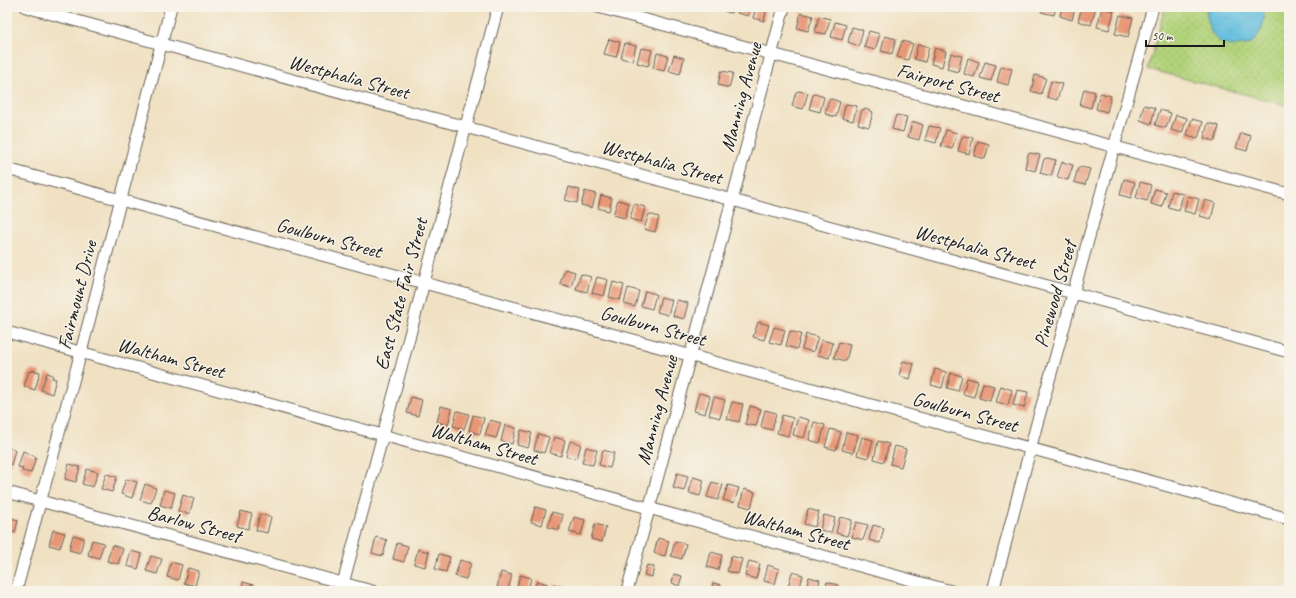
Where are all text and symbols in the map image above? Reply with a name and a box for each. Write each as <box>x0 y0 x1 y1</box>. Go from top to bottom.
scale bar <box>1146 22 1224 48</box>
text: 50 m <box>1152 28 1174 44</box>
street label: Manning Avenue <box>714 38 768 154</box>
street label: Westphalia Street <box>286 49 414 106</box>
street label: Fairport Street <box>894 57 1004 109</box>
street label: Westphalia Street <box>599 134 727 191</box>
street label: Goulburn Street <box>274 212 387 265</box>
street label: East State Fair Street <box>369 213 434 373</box>
street label: Westphalia Street <box>912 219 1040 276</box>
street label: Pinewood Street <box>1028 235 1083 350</box>
street label: Fairmount Drive <box>51 237 103 352</box>
street label: Goulburn Street <box>598 300 711 353</box>
street label: Waltham Street <box>115 332 229 385</box>
street label: Manning Avenue <box>630 351 684 467</box>
street label: Goulburn Street <box>910 386 1023 439</box>
street label: Waltham Street <box>428 417 542 472</box>
street label: Barlow Street <box>145 500 247 549</box>
street label: Waltham Street <box>740 504 854 557</box>

